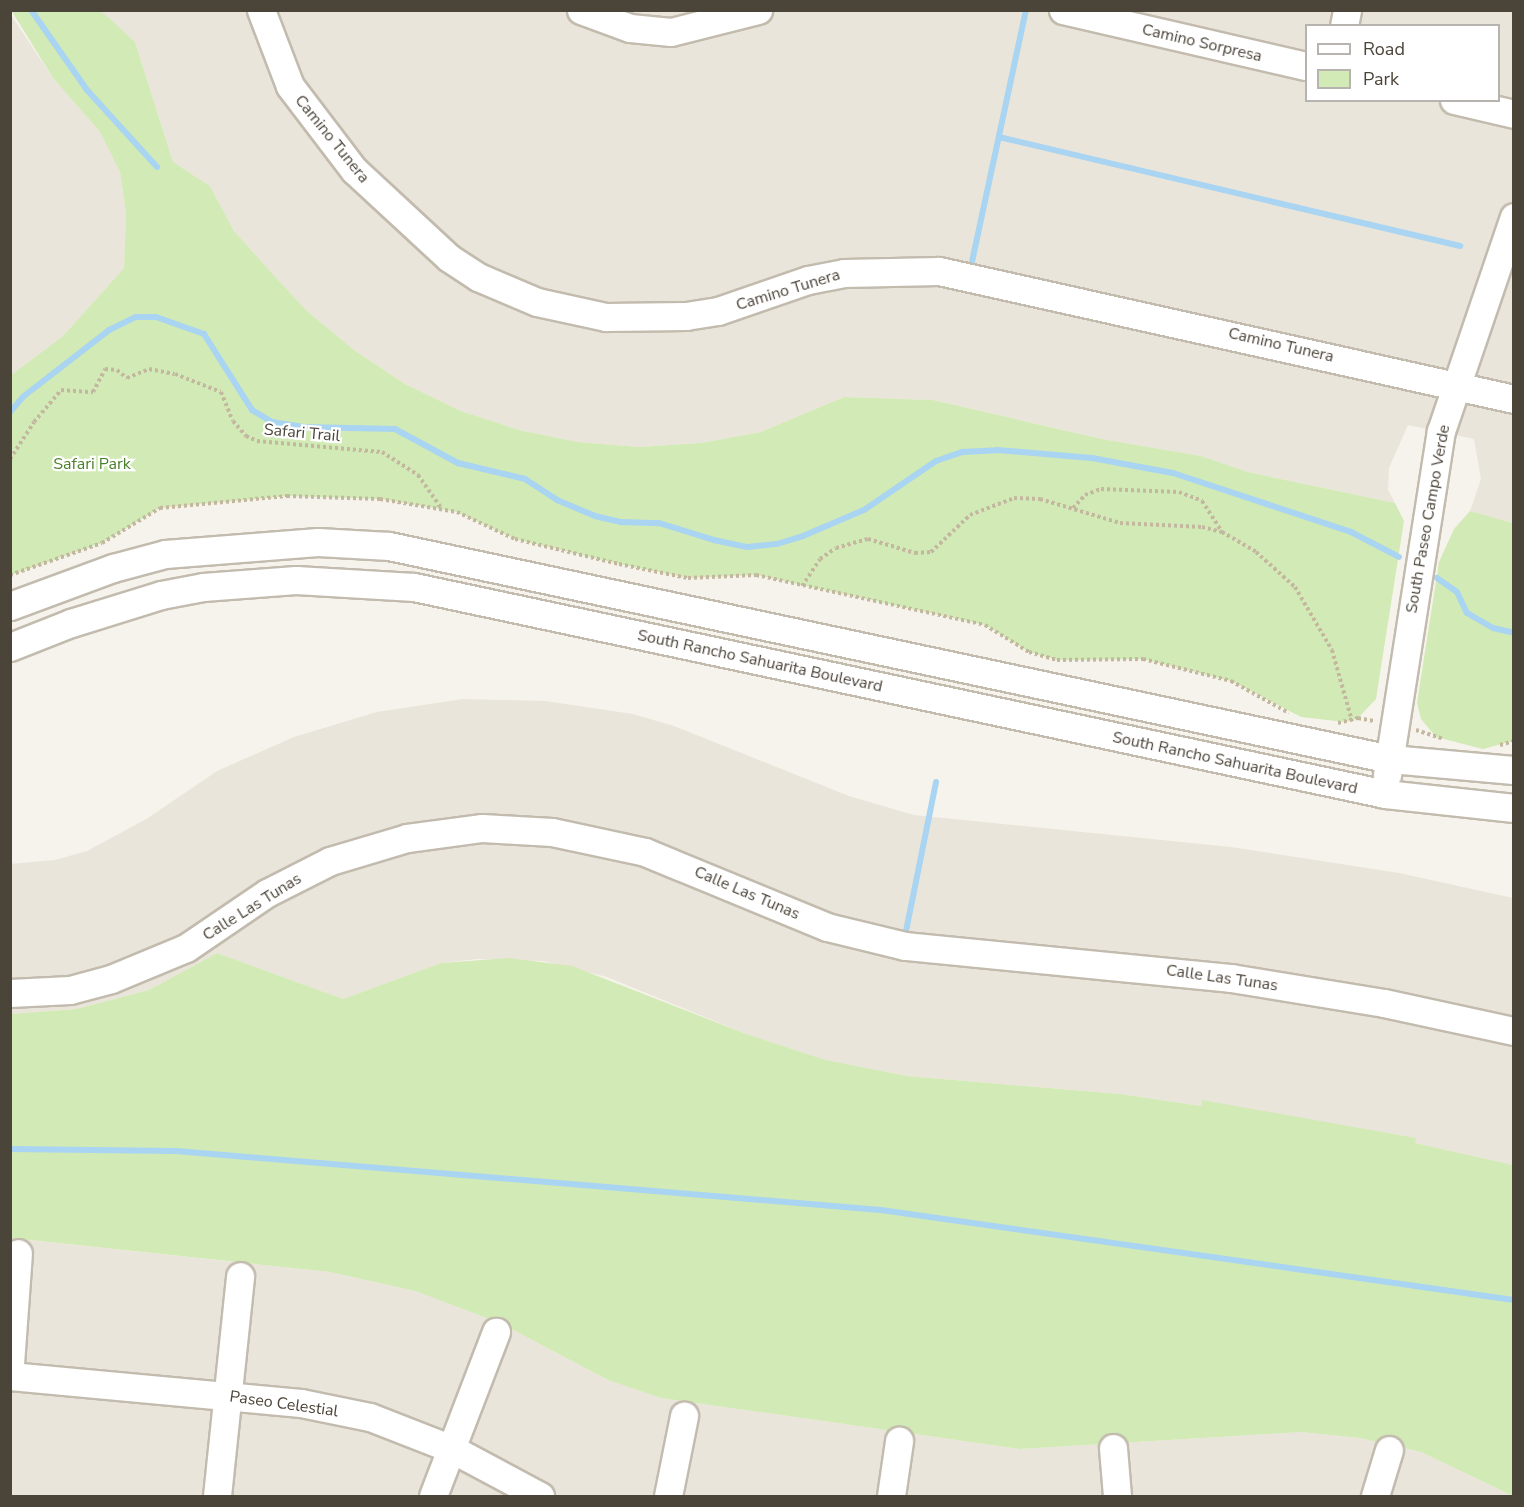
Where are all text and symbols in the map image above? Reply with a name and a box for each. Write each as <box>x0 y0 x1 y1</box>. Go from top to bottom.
street label: Camino Sorpresa <box>1140 20 1264 66</box>
legend <box>1305 24 1500 102</box>
text: Road <box>1363 37 1405 61</box>
text: Park <box>1363 67 1399 91</box>
street label: Camino Tunera <box>291 91 373 187</box>
street label: Camino Tunera <box>734 265 842 315</box>
street label: Camino Tunera <box>1226 324 1336 366</box>
street label: Safari Trail <box>263 420 341 446</box>
street label: South Paseo Campo Verde <box>1402 423 1454 615</box>
park label: Safari Park <box>53 454 131 474</box>
street label: South Rancho Sahuarita Boulevard <box>636 626 884 696</box>
street label: South Rancho Sahuarita Boulevard <box>1111 728 1359 798</box>
street label: Calle Las Tunas <box>691 862 803 924</box>
street label: Calle Las Tunas <box>199 869 305 945</box>
street label: Calle Las Tunas <box>1165 961 1279 995</box>
street label: Paseo Celestial <box>228 1387 340 1421</box>

